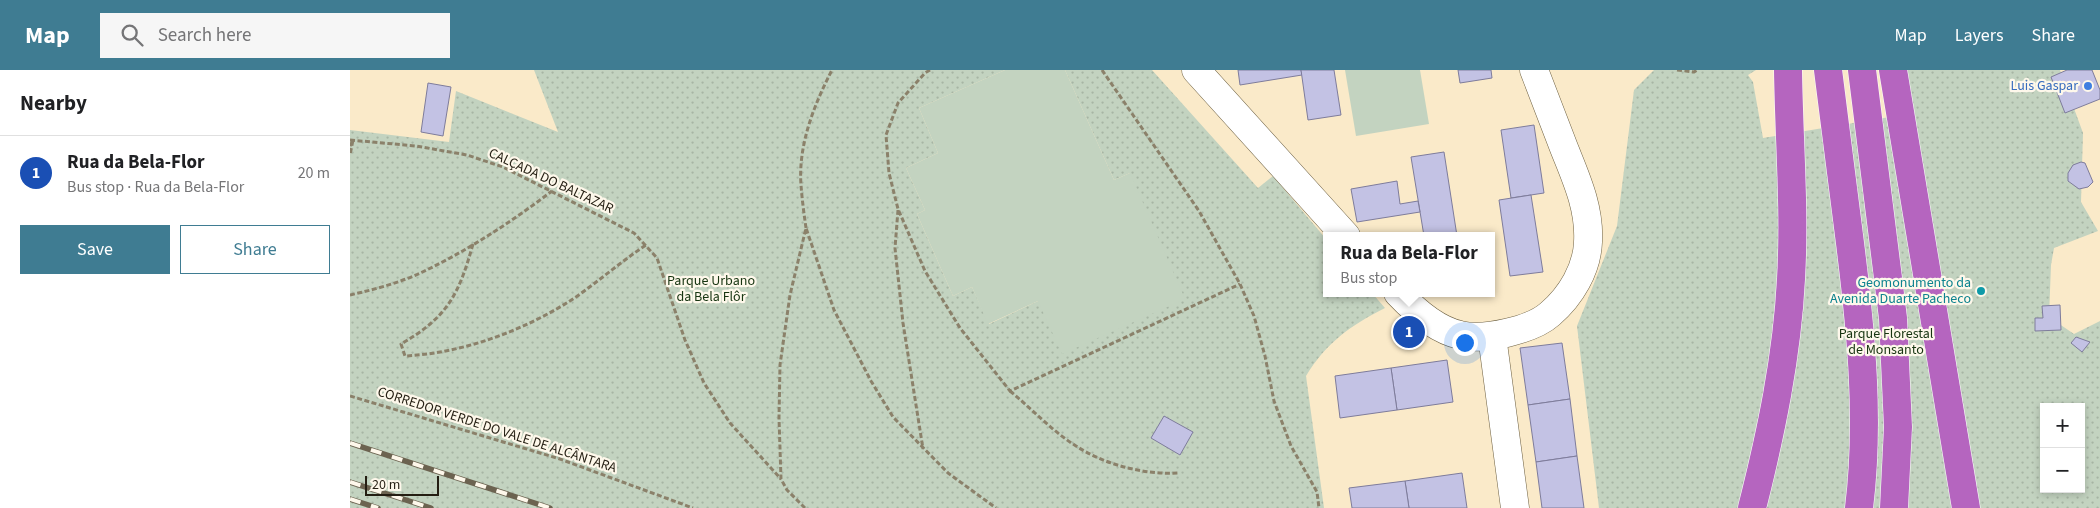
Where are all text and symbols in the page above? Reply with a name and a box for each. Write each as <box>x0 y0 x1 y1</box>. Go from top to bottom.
search box <box>100 13 450 58</box>
text: Map <box>25 18 70 53</box>
icon: search <box>118 21 146 49</box>
text: Search here <box>158 22 251 49</box>
text: Map <box>1895 23 1927 48</box>
text: Layers <box>1955 23 2004 48</box>
text: Share <box>2032 23 2075 48</box>
place label: Luis Gaspar <box>2011 76 2078 96</box>
marker: Luis Gaspar <box>2082 80 2094 92</box>
text: Nearby <box>20 88 87 118</box>
street label: CALÇADA DO BALTAZAR <box>485 143 617 219</box>
text: Rua da Bela-Flor <box>67 149 205 176</box>
text: 1 <box>32 162 40 184</box>
text: 20 m <box>298 162 330 184</box>
text: Bus stop · Rua da Bela-Flor <box>67 176 244 198</box>
button: Save <box>20 225 170 274</box>
button: Share <box>180 225 330 274</box>
popup <box>1323 232 1495 297</box>
text: Rua da Bela-Flor <box>1340 240 1478 267</box>
text: Bus stop <box>1340 267 1397 289</box>
park label: Parque Urbano da Bela Flôr <box>667 271 755 307</box>
place label: Geomonumento da Avenida Duarte Pacheco <box>1830 273 1971 309</box>
marker: Geomonumento da Avenida Duarte Pacheco <box>1975 285 1987 297</box>
pin: 1 <box>1393 313 1425 351</box>
park label: Parque Florestal de Monsanto <box>1839 324 1934 360</box>
your location <box>1452 330 1478 356</box>
street label: CORREDOR VERDE DO VALE DE ALCÂNTARA <box>375 382 619 478</box>
map controls <box>2040 403 2085 493</box>
button: + <box>2040 403 2085 448</box>
button: − <box>2040 448 2085 493</box>
scale bar <box>365 473 439 496</box>
text: 20 m <box>372 475 400 495</box>

